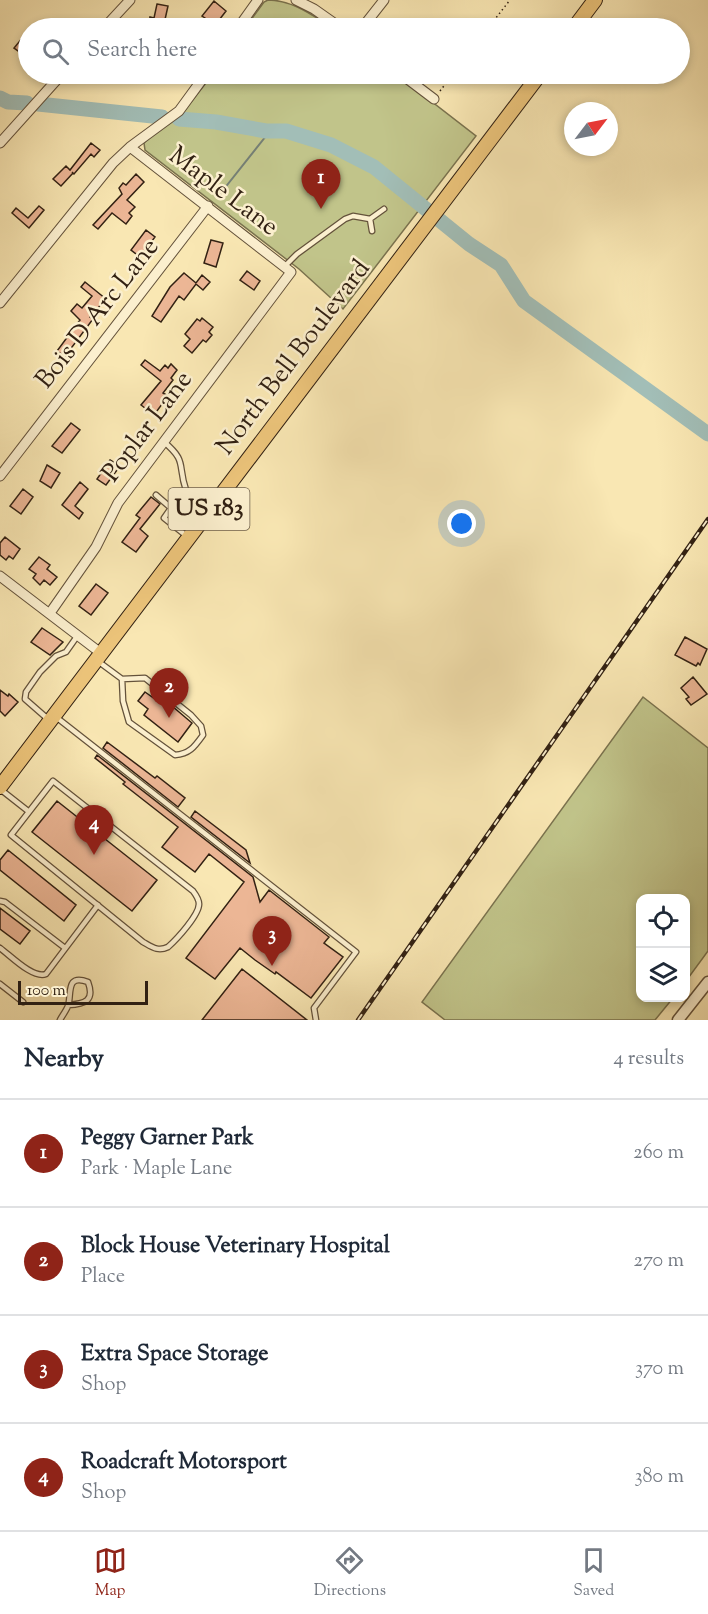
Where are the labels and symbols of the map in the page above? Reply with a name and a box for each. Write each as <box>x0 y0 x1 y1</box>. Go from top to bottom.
north arrow <box>564 102 618 156</box>
street label: Maple Lane <box>160 138 286 246</box>
pin: 1 <box>302 160 340 209</box>
street label: Bois D Arc Lane <box>27 231 169 397</box>
street label: North Bell Boulevard <box>208 252 380 464</box>
street label: Poplar Lane <box>94 364 202 490</box>
road number: US 183 <box>168 488 250 530</box>
your location <box>447 509 476 538</box>
pin: 2 <box>150 668 188 718</box>
pin: 4 <box>74 806 113 855</box>
pin: 3 <box>252 916 292 966</box>
scale bar <box>18 978 148 1006</box>

